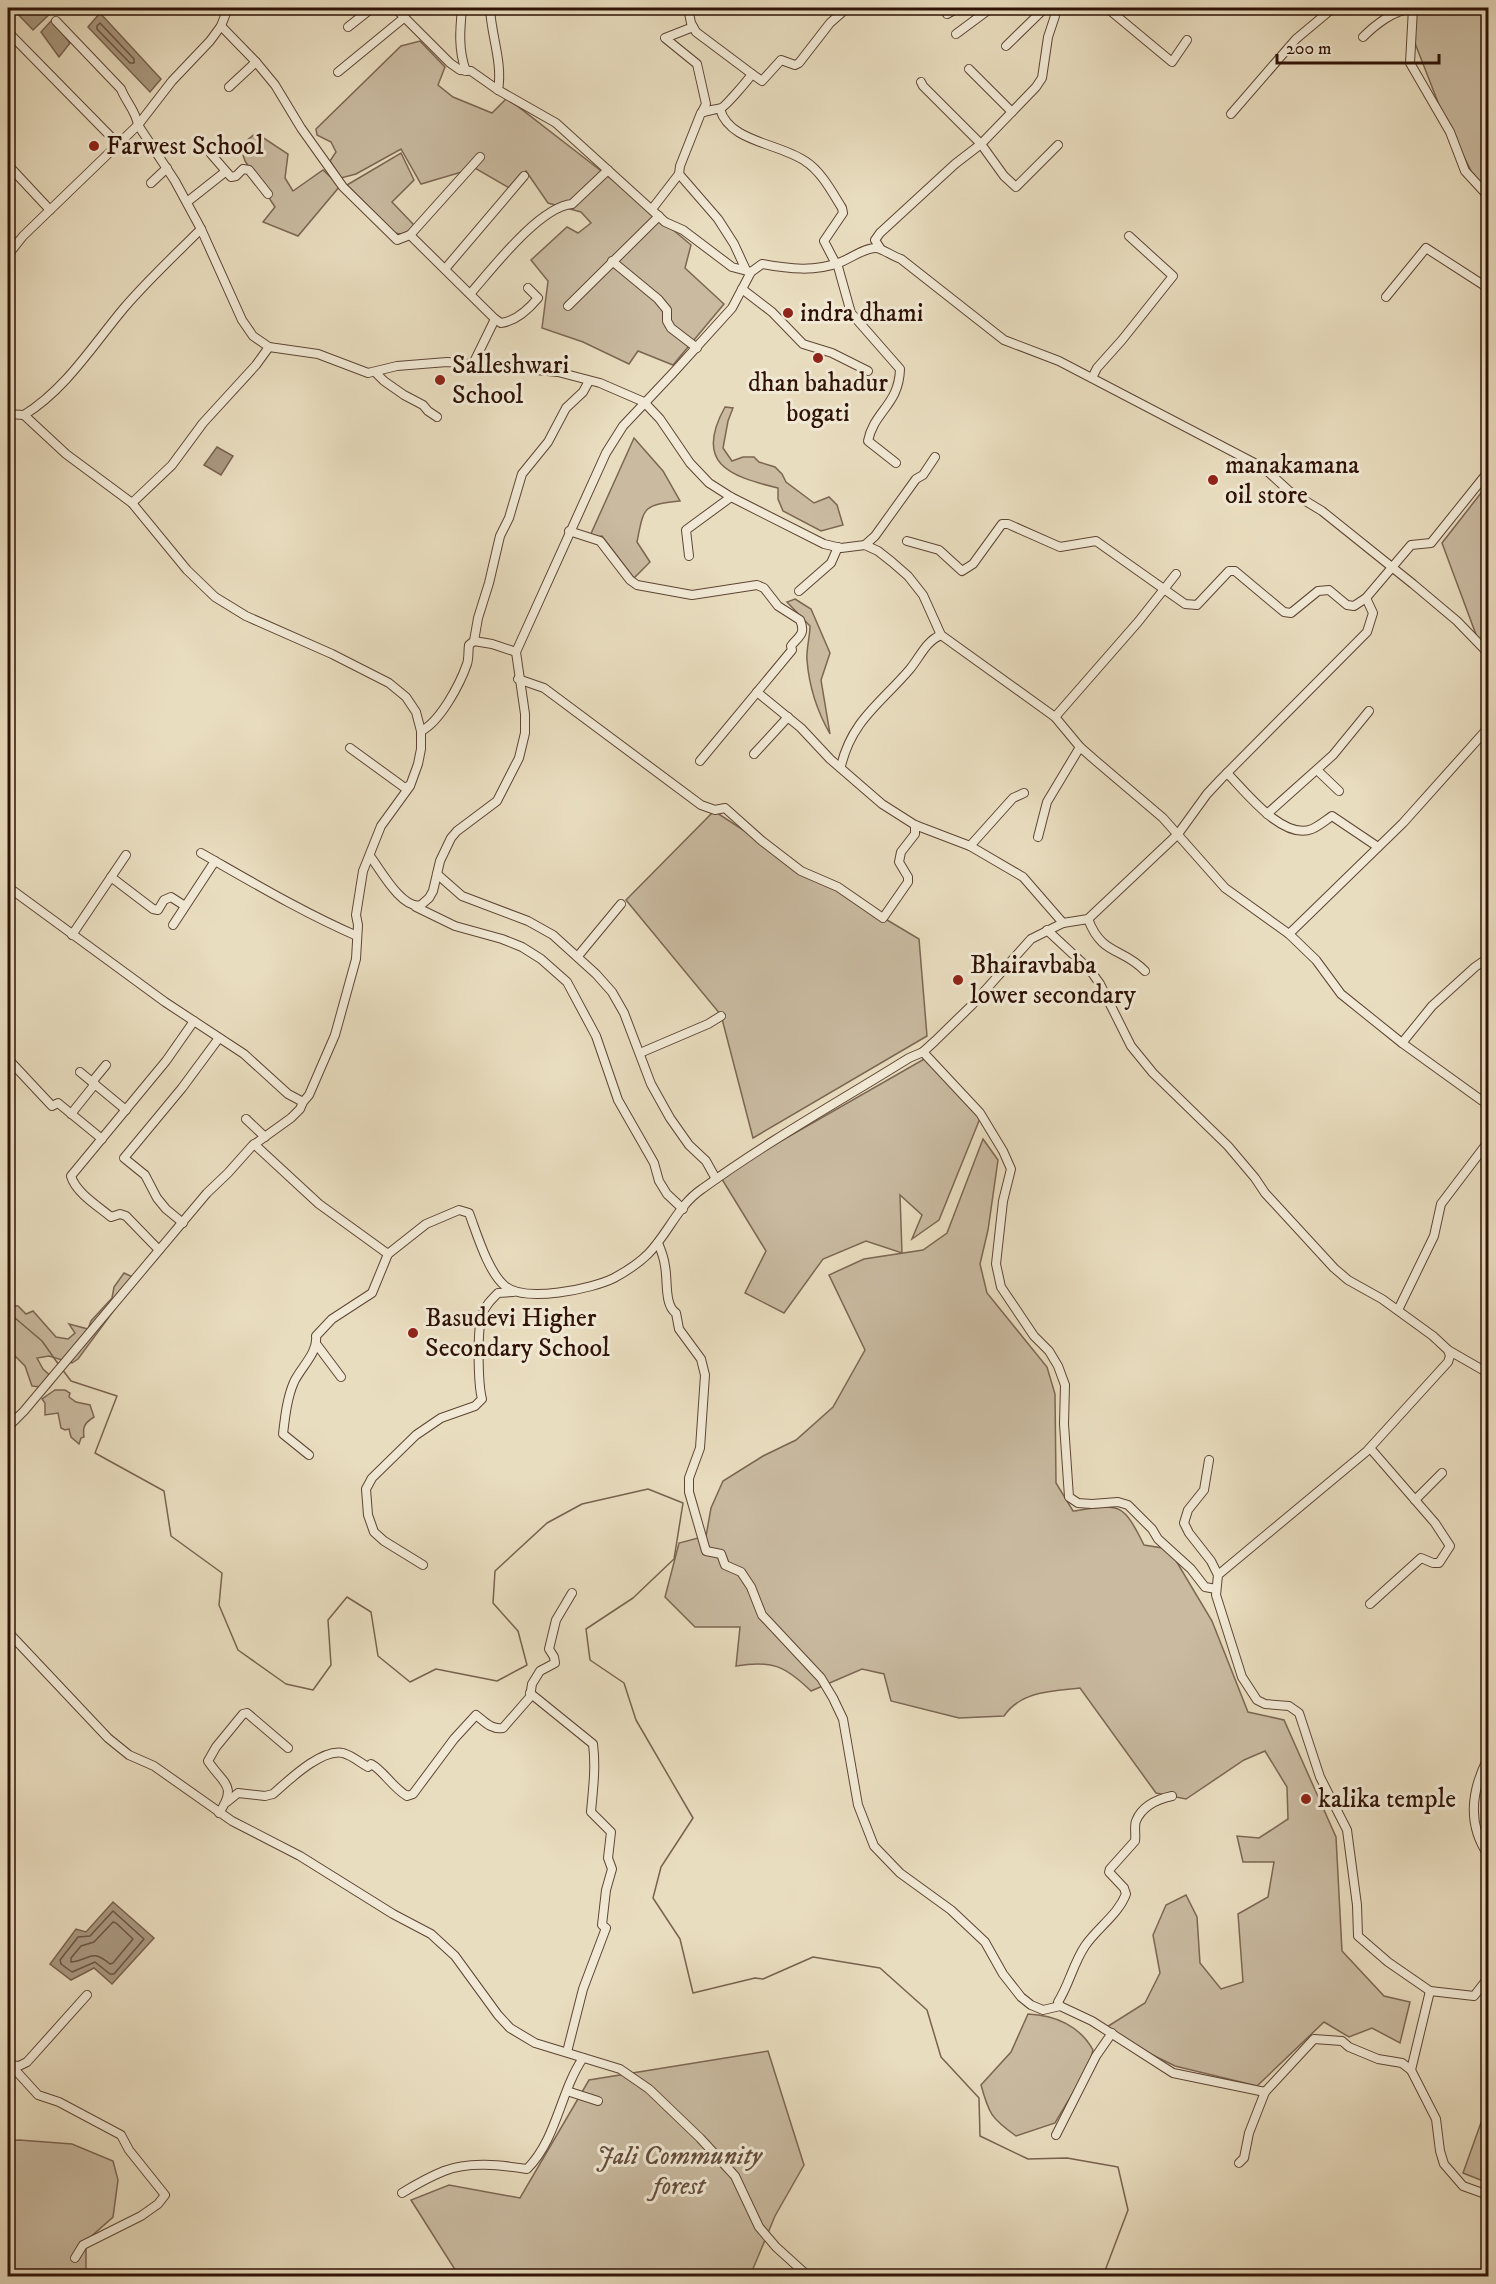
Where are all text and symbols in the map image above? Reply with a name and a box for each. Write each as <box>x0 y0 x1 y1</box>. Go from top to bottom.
scale bar <box>1277 27 1439 65</box>
text: 200 m <box>1286 38 1332 60</box>
place label: Farwest School <box>106 130 264 163</box>
marker: Farwest School <box>87 139 101 153</box>
place label: indra dhami <box>800 297 923 330</box>
marker: indra dhami <box>781 306 795 320</box>
place label: Salleshwari School <box>452 349 569 412</box>
marker: dhan bahadur bogati <box>811 351 825 365</box>
place label: dhan bahadur bogati <box>748 367 888 430</box>
marker: Salleshwari School <box>433 373 447 387</box>
place label: manakamana oil store <box>1225 449 1359 512</box>
marker: manakamana oil store <box>1206 473 1220 487</box>
place label: Bhairavbaba lower secondary <box>970 949 1136 1012</box>
marker: Bhairavbaba lower secondary <box>951 973 965 987</box>
place label: Basudevi Higher Secondary School <box>425 1302 610 1365</box>
marker: Basudevi Higher Secondary School <box>406 1326 420 1340</box>
place label: kalika temple <box>1318 1783 1456 1816</box>
marker: kalika temple <box>1299 1792 1313 1806</box>
park label: Jali Community forest <box>596 2140 764 2203</box>

